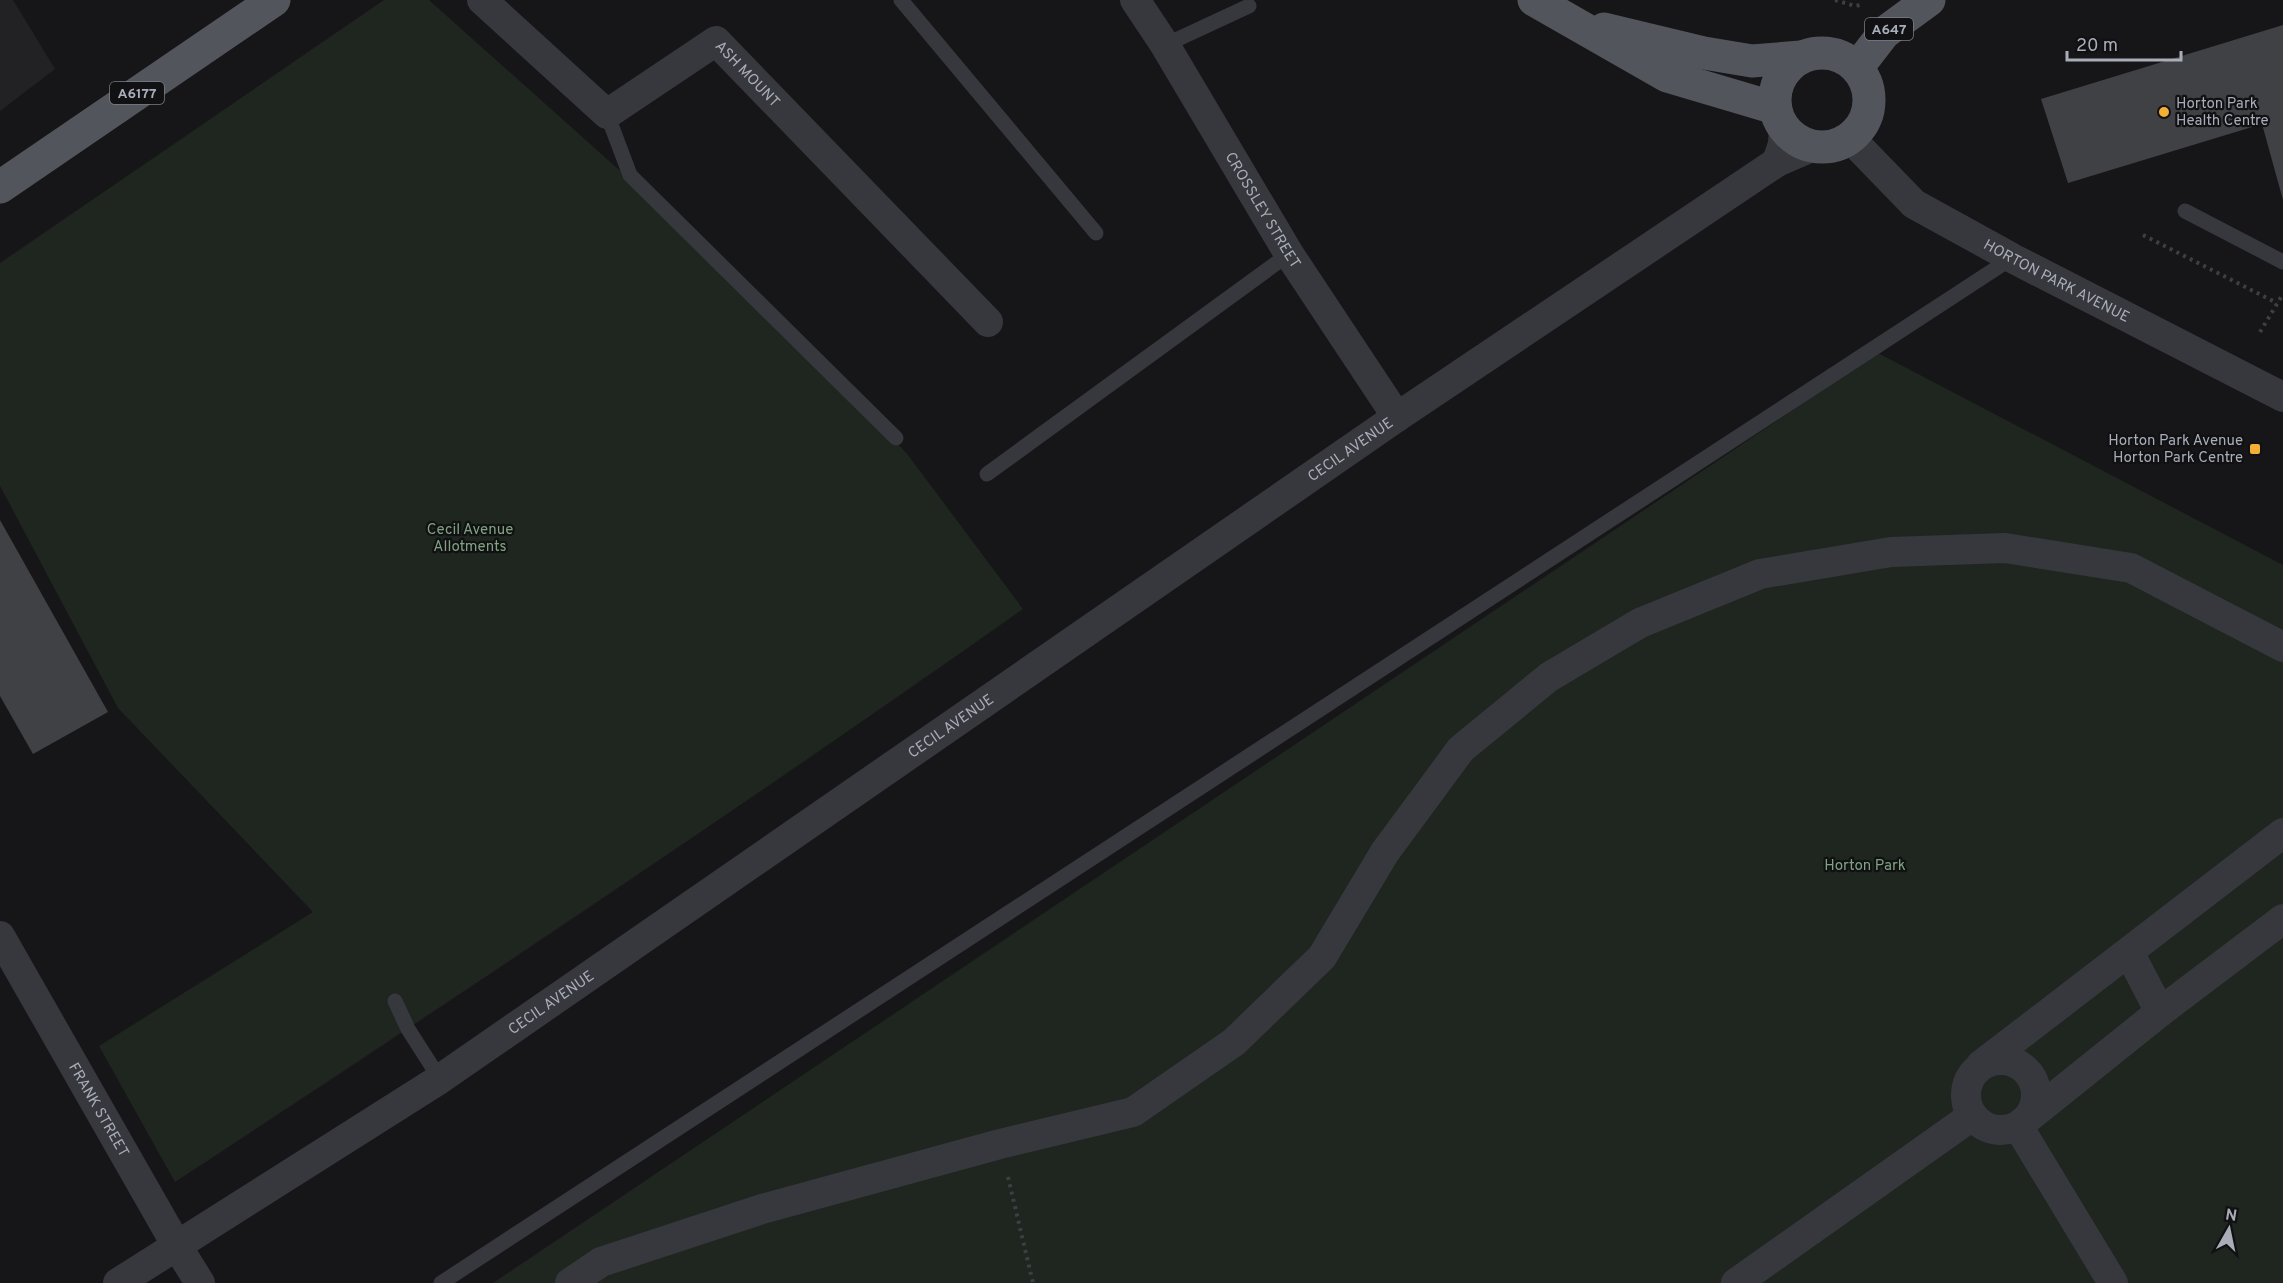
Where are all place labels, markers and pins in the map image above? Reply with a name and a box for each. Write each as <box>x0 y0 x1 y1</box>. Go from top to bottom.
place label: Horton Park Health Centre <box>2176 95 2269 131</box>
marker: Horton Park Health Centre <box>2157 105 2171 119</box>
place label: Horton Park Avenue Horton Park Centre <box>2108 432 2243 468</box>
marker: Horton Park Avenue Horton Park Centre <box>2248 442 2262 456</box>

